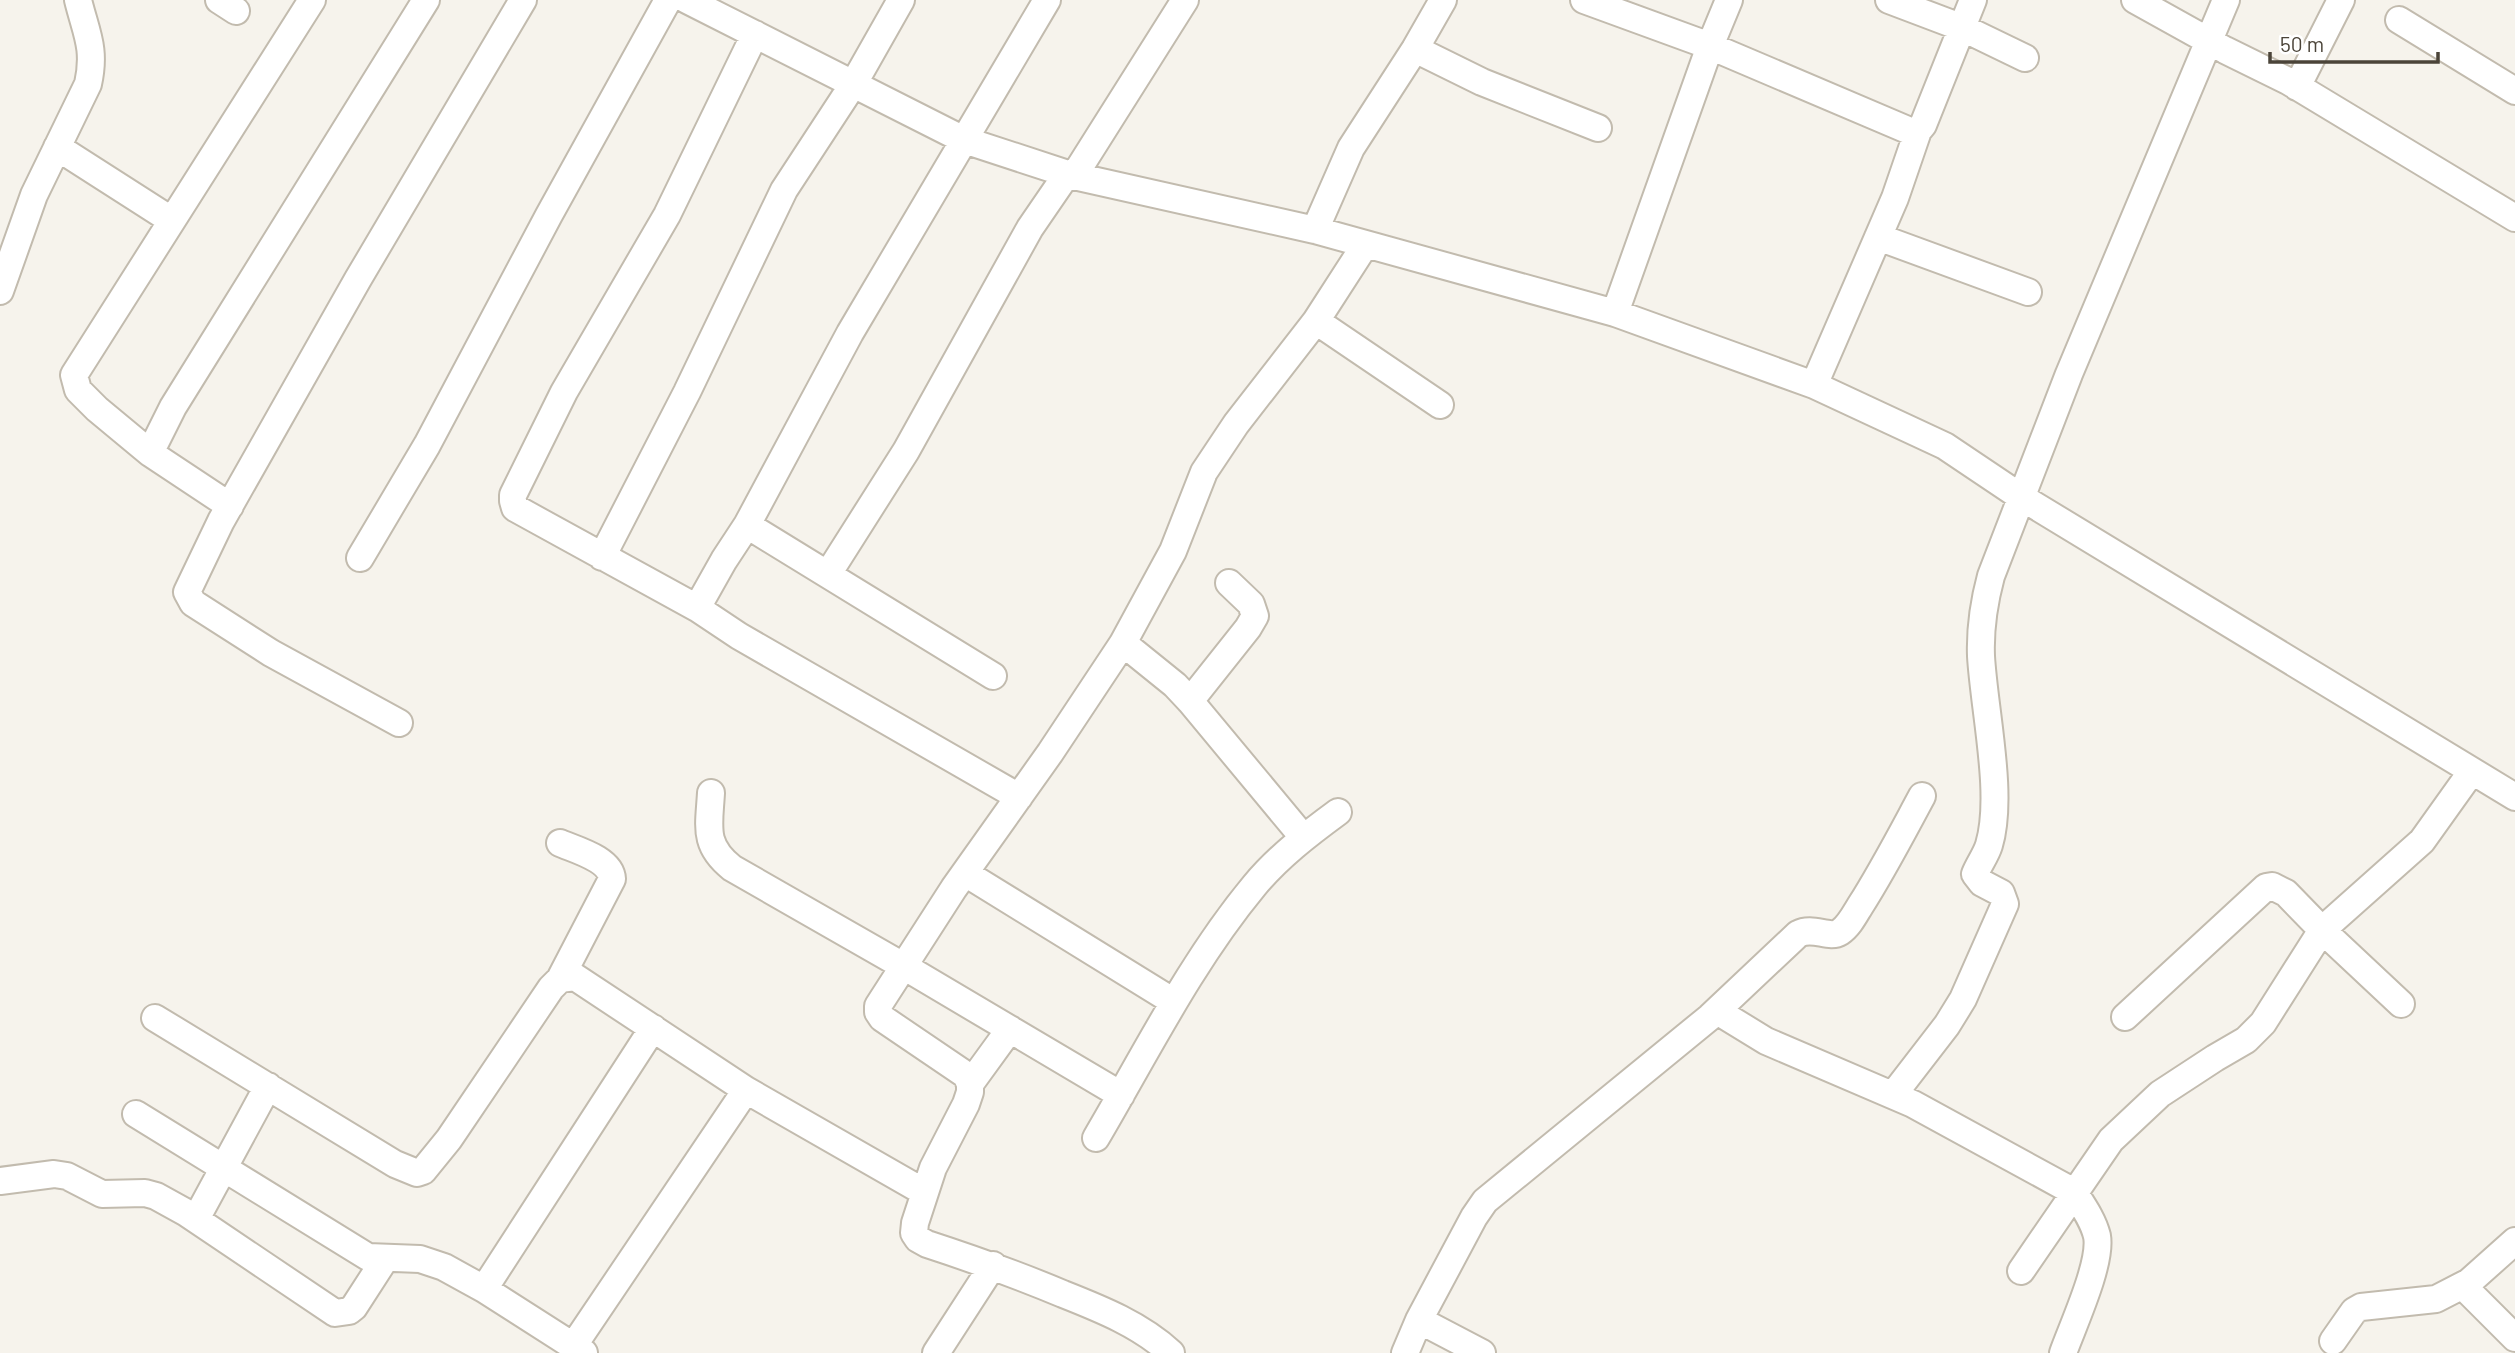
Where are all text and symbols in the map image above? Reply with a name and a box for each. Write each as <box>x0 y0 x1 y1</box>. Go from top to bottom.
scale bar <box>2270 21 2438 65</box>
text: 50 m <box>2280 31 2324 56</box>

